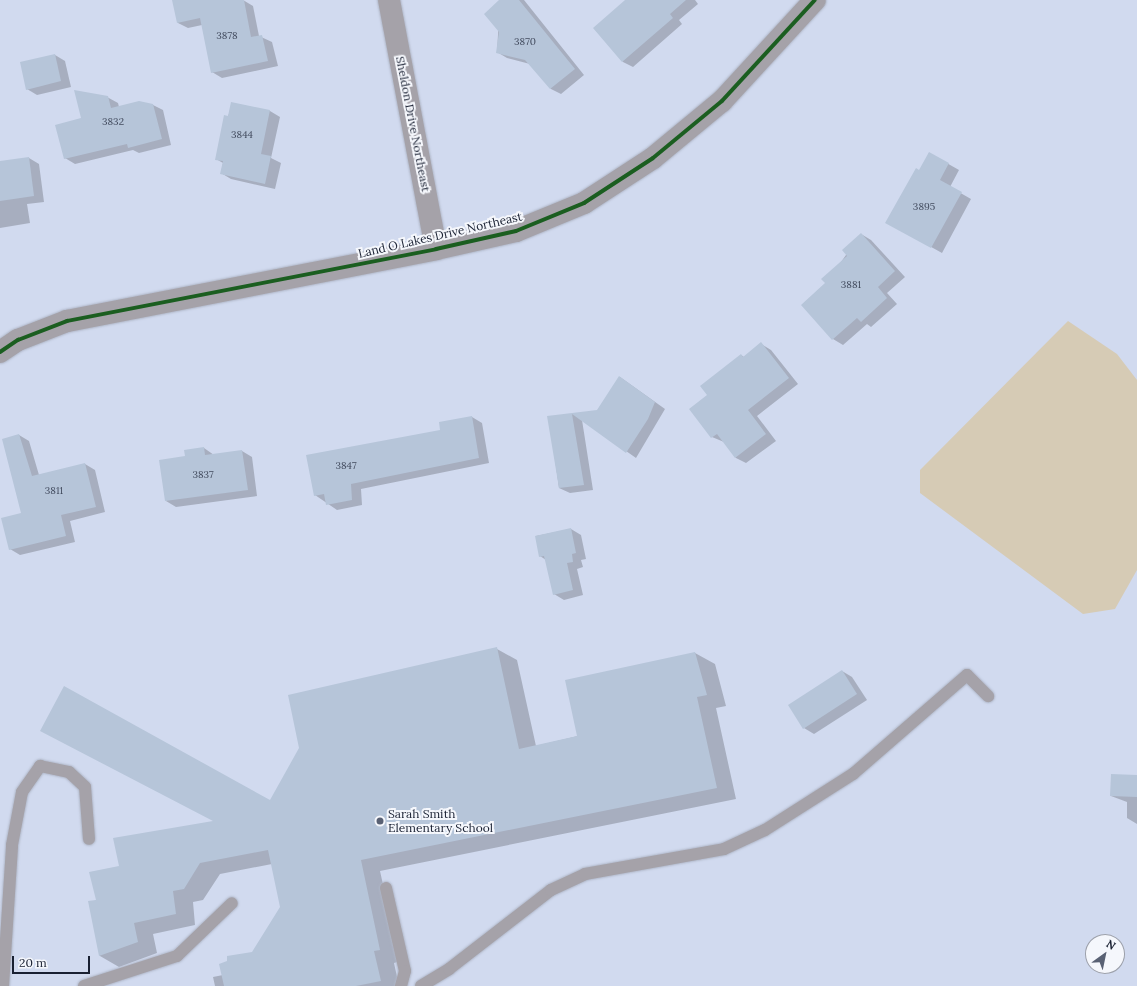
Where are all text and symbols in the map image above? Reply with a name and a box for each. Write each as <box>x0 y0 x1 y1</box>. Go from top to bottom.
house number: 3878 <box>216 30 238 42</box>
house number: 3870 <box>514 36 536 48</box>
street label: Sheldon Drive Northeast <box>393 55 433 193</box>
house number: 3832 <box>102 116 124 128</box>
house number: 3844 <box>231 129 253 141</box>
house number: 3895 <box>913 201 935 213</box>
street label: Land O Lakes Drive Northeast <box>357 209 523 261</box>
house number: 3881 <box>841 279 861 291</box>
house number: 3847 <box>335 460 357 472</box>
house number: 3837 <box>192 469 214 481</box>
house number: 3811 <box>45 485 63 497</box>
place label: Sarah Smith Elementary School <box>388 807 493 835</box>
marker: Sarah Smith Elementary School <box>375 816 385 826</box>
north arrow <box>1085 934 1125 974</box>
text: N <box>1104 937 1118 953</box>
scale bar <box>14 948 92 974</box>
text: 20 m <box>19 955 47 970</box>

